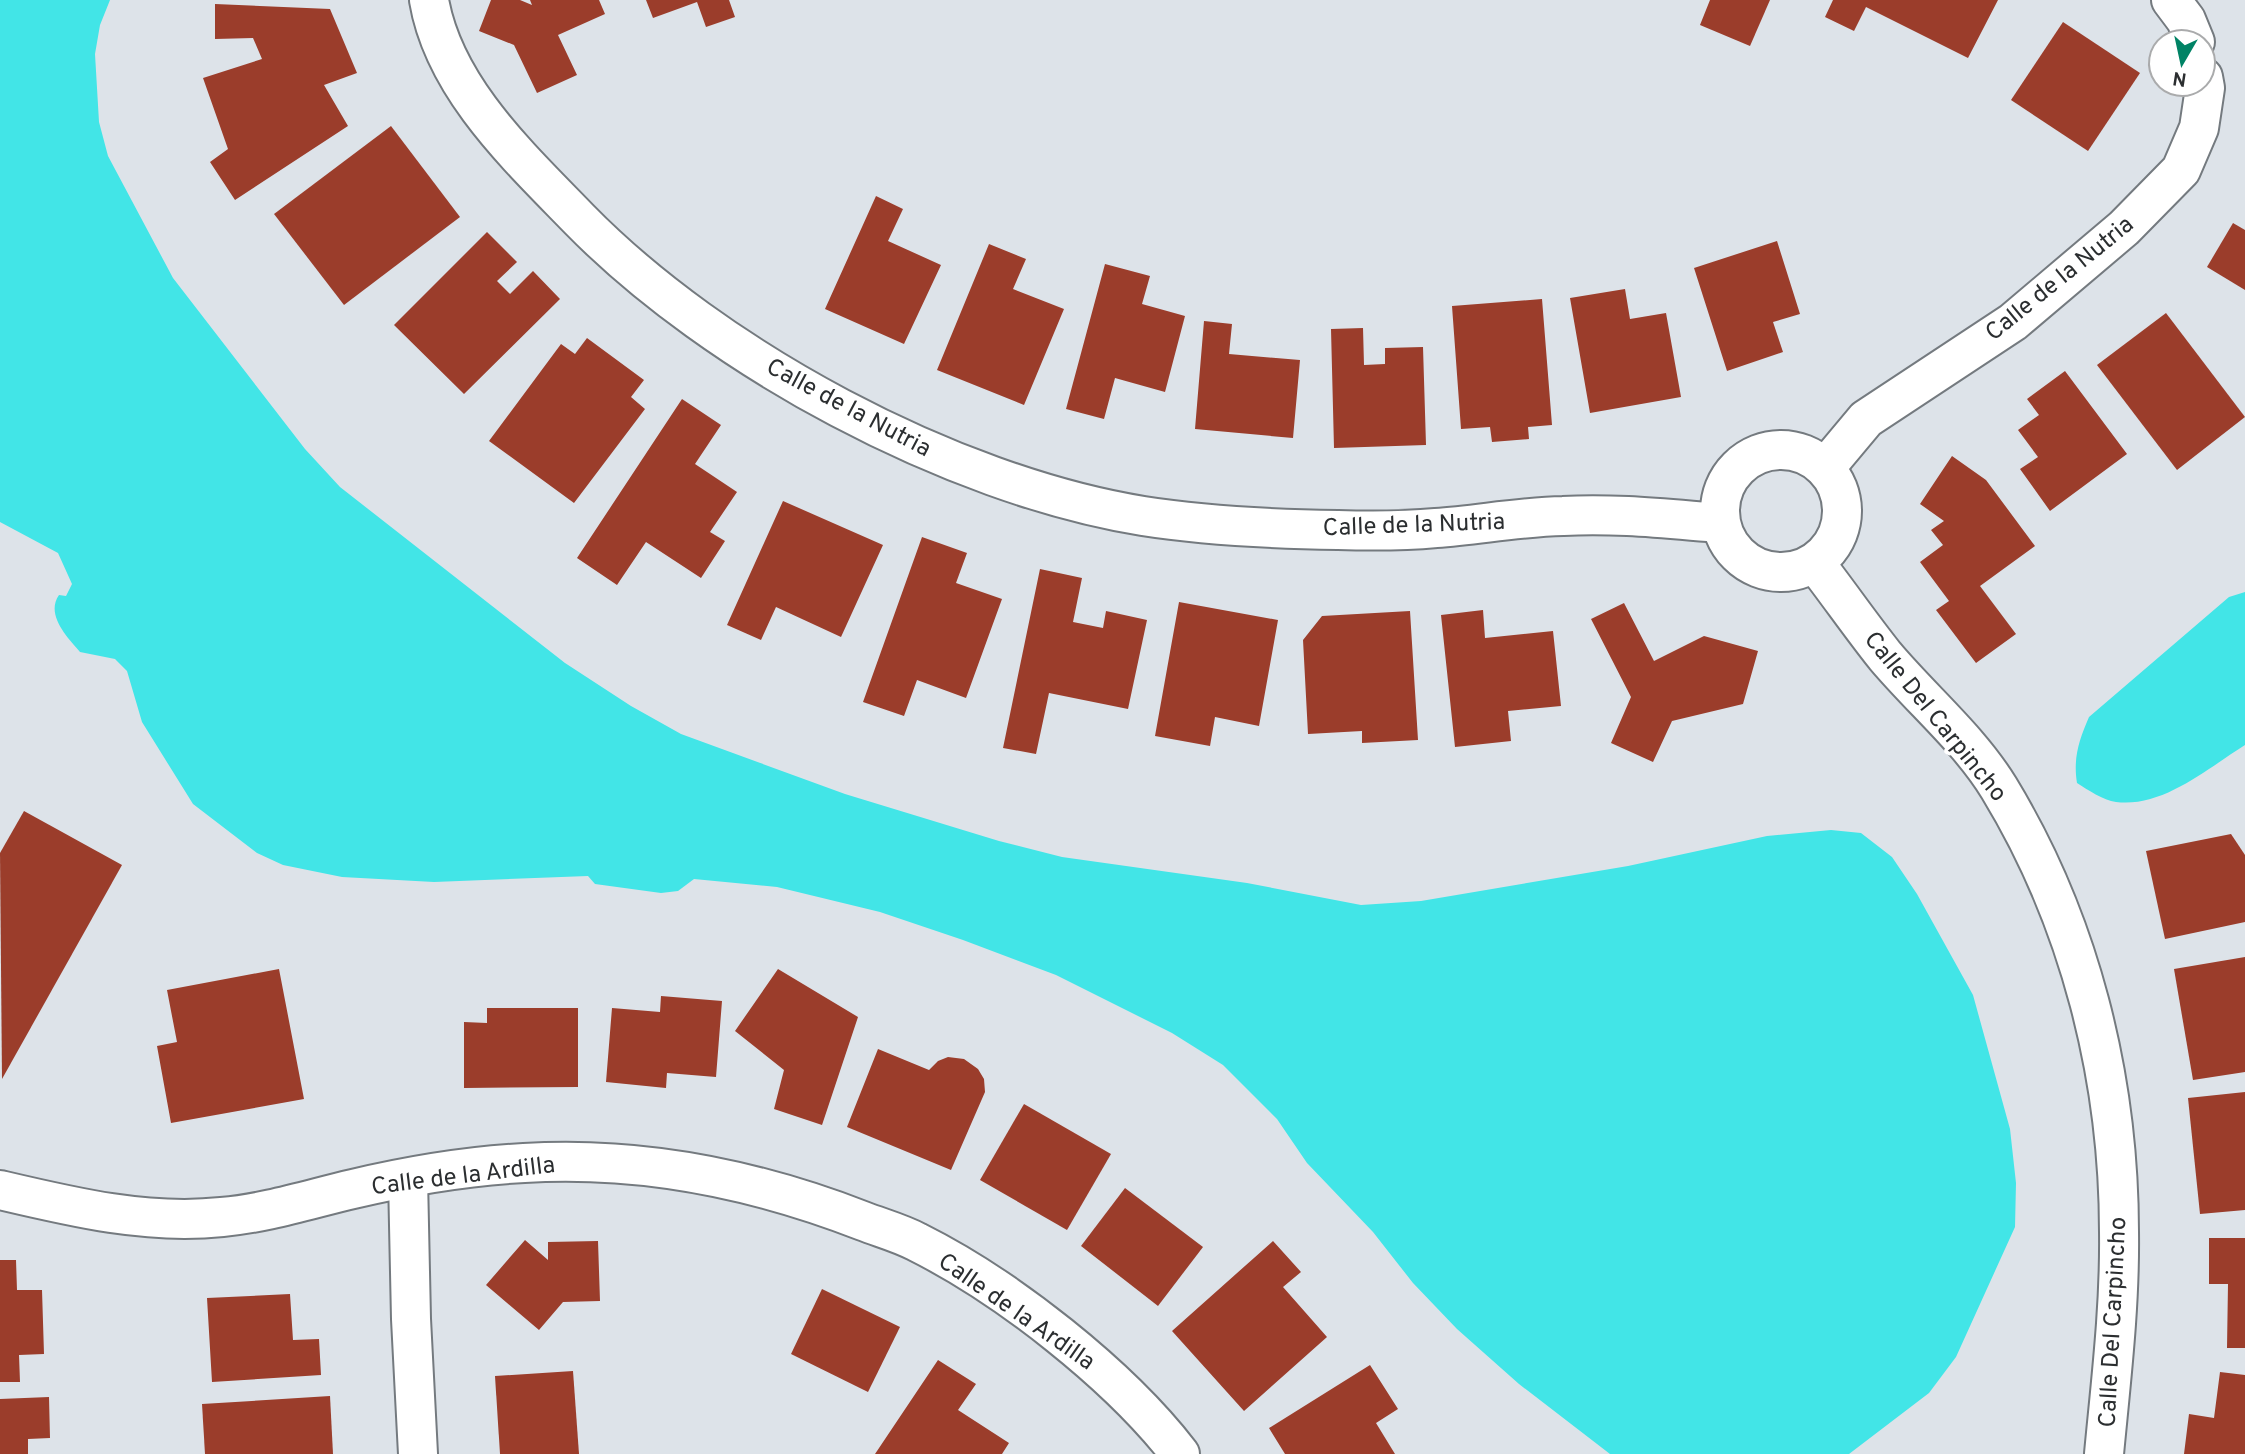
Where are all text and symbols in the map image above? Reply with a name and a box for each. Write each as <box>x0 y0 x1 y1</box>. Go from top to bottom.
north arrow <box>2147 28 2217 98</box>
text: N <box>2171 65 2188 91</box>
street label: Calle de la Nutria <box>1980 210 2141 349</box>
street label: Calle de la Nutria <box>760 353 936 465</box>
street label: Calle de la Nutria <box>1322 508 1506 544</box>
street label: Calle Del Carpincho <box>1856 626 2012 809</box>
street label: Calle de la Ardilla <box>370 1151 557 1203</box>
street label: Calle Del Carpincho <box>2094 1216 2134 1428</box>
street label: Calle de la Ardilla <box>932 1247 1100 1378</box>

